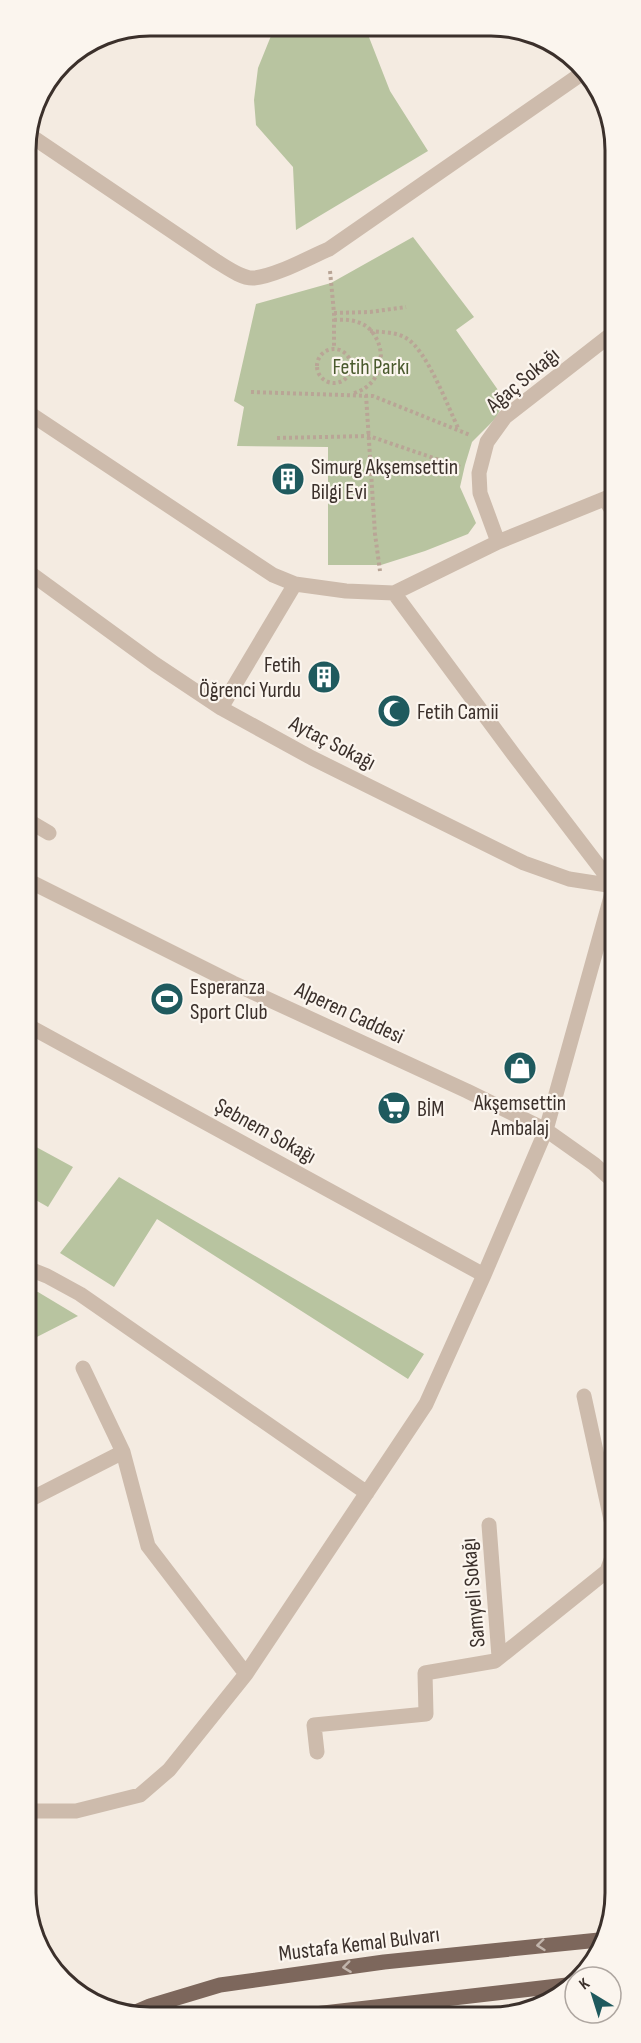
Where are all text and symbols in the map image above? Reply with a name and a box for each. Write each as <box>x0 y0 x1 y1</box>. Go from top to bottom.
street label: Ağaç Sokağı <box>480 342 565 419</box>
park label: Fetih Parkı <box>333 354 409 381</box>
place label: Simurg Akşemsettin Bilgi Evi <box>311 454 458 506</box>
building icon: Simurg Akşemsettin Bilgi Evi <box>270 461 306 497</box>
place label: Fetih Öğrenci Yurdu <box>199 652 301 704</box>
building icon: Fetih Öğrenci Yurdu <box>306 659 342 695</box>
mosque icon: Fetih Camii <box>376 693 412 729</box>
place label: Fetih Camii <box>417 699 499 726</box>
street label: Aytaç Sokağı <box>284 710 380 777</box>
place label: Esperanza Sport Club <box>190 974 268 1026</box>
street label: Alperen Caddesi <box>290 976 408 1050</box>
sports icon: Esperanza Sport Club <box>149 981 185 1017</box>
shop icon: Akşemsettin Ambalaj <box>502 1050 538 1086</box>
supermarket icon: BİM <box>376 1090 412 1126</box>
place label: Akşemsettin Ambalaj <box>473 1090 566 1142</box>
street label: Şebnem Sokağı <box>210 1092 321 1170</box>
place label: BİM <box>417 1096 444 1123</box>
street label: Samyeli Sokağı <box>455 1537 492 1649</box>
street label: Mustafa Kemal Bulvarı <box>277 1921 441 1968</box>
one-way arrow <box>536 1938 546 1951</box>
one-way arrow <box>343 1960 352 1973</box>
north arrow <box>563 1965 623 2025</box>
text: K <box>576 1974 594 1994</box>

